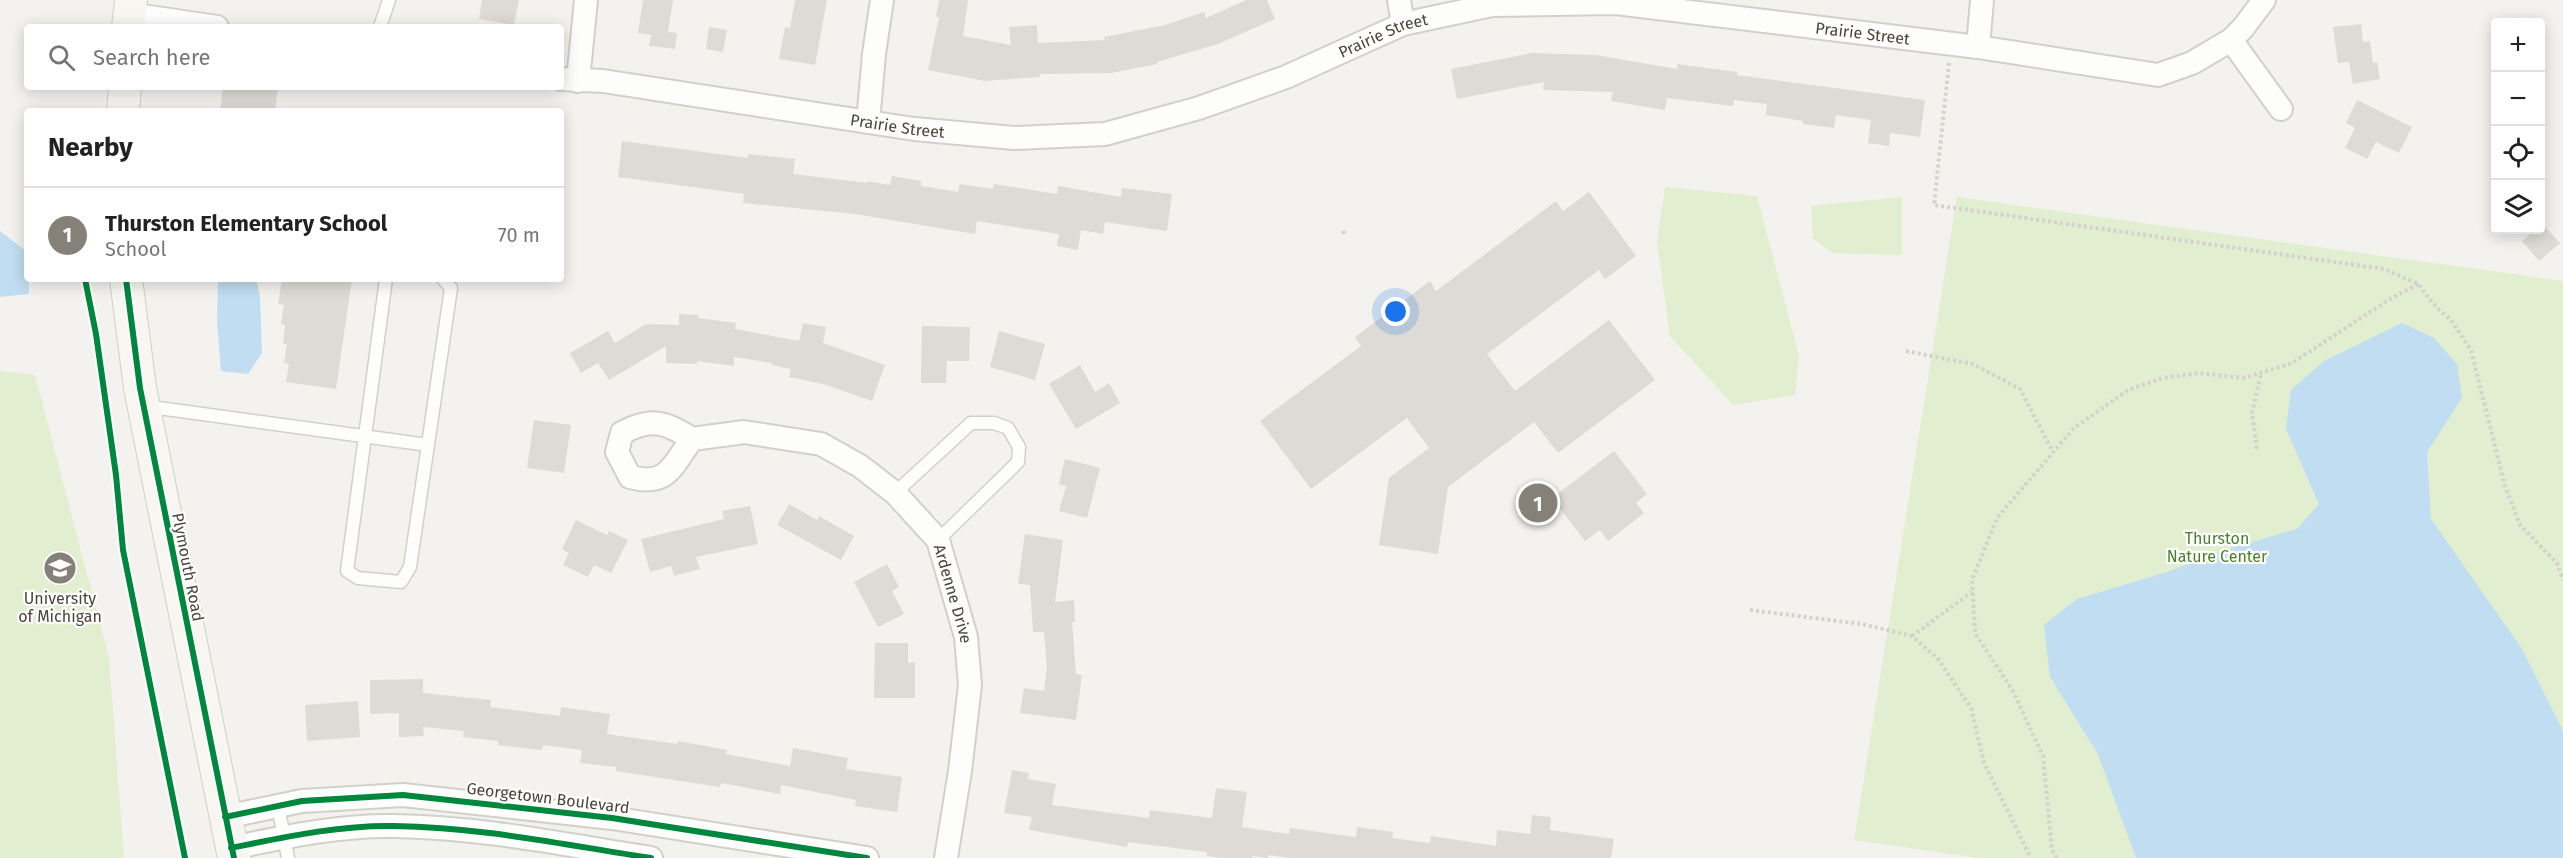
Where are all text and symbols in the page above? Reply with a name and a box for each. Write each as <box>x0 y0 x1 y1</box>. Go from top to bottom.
street label: Prairie Street <box>1335 9 1430 62</box>
street label: Prairie Street <box>1814 18 1911 48</box>
map controls <box>2491 18 2545 234</box>
button: + <box>2491 18 2545 72</box>
search box <box>24 24 564 90</box>
icon: search <box>45 41 78 74</box>
text: Search here <box>93 44 211 71</box>
button: − <box>2491 72 2545 126</box>
street label: Prairie Street <box>849 110 946 141</box>
button: locate <box>2491 126 2545 180</box>
text: Nearby <box>48 132 133 163</box>
button: layers <box>2491 180 2545 234</box>
text: Thurston Elementary School <box>105 210 387 237</box>
text: 1 <box>63 223 72 247</box>
text: 70 m <box>498 223 540 247</box>
text: School <box>105 237 166 261</box>
your location <box>1381 297 1410 326</box>
pin: 1 <box>1518 480 1558 526</box>
street label: Plymouth Road <box>168 511 208 623</box>
park label: Thurston Nature Center <box>2167 529 2268 566</box>
street label: Ardenne Drive <box>930 542 976 644</box>
school or university icon: University of Michigan <box>42 550 78 586</box>
place label: University of Michigan <box>18 589 102 626</box>
street label: Georgetown Boulevard <box>465 779 631 817</box>

